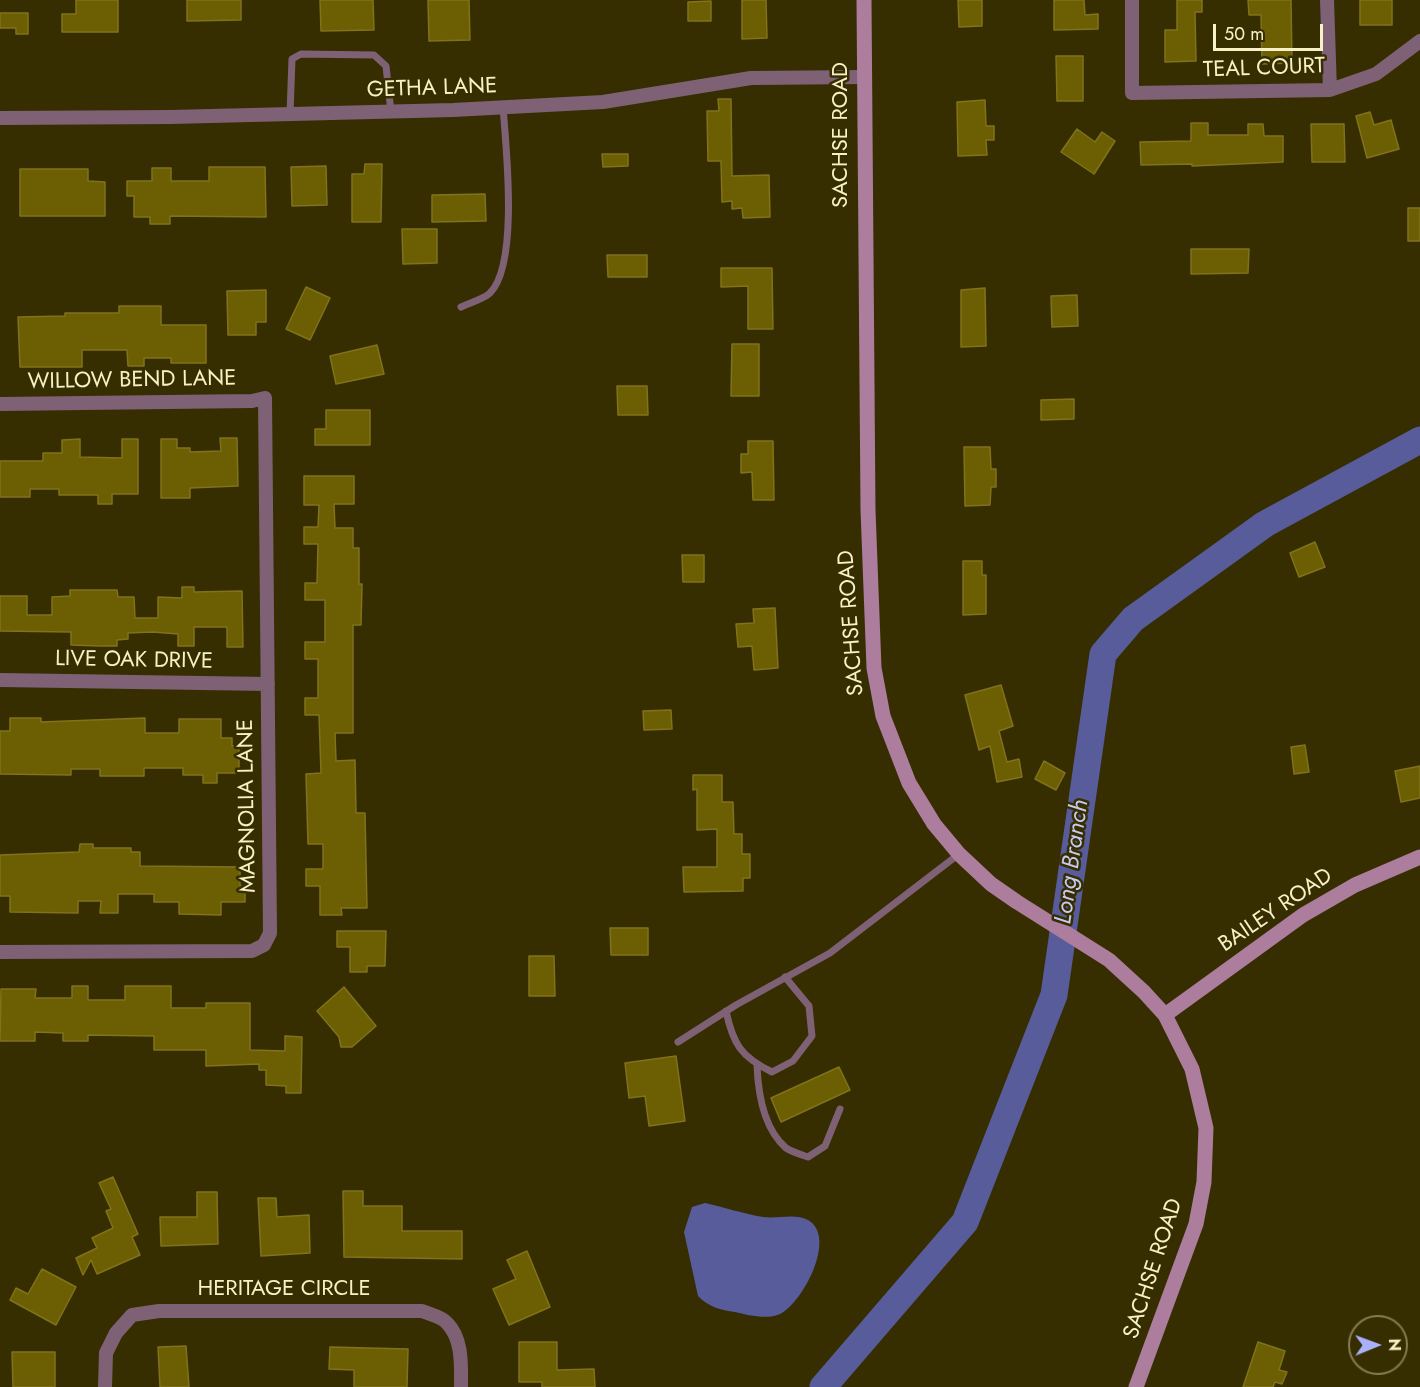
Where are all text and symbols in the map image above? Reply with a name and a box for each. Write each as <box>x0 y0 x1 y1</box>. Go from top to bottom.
scale bar <box>1216 12 1326 50</box>
text: 50 m <box>1224 21 1264 47</box>
street label: TEAL COURT <box>1203 54 1325 84</box>
street label: SACHSE ROAD <box>829 62 855 208</box>
street label: GETHA LANE <box>366 74 498 104</box>
street label: WILLOW BEND LANE <box>27 366 237 396</box>
street label: SACHSE ROAD <box>834 549 870 697</box>
street label: LIVE OAK DRIVE <box>55 646 213 676</box>
street label: MAGNOLIA LANE <box>233 719 263 893</box>
water label: Long Branch <box>1050 798 1096 926</box>
street label: BAILEY ROAD <box>1214 863 1338 959</box>
street label: SACHSE ROAD <box>1119 1195 1189 1343</box>
street label: HERITAGE CIRCLE <box>197 1277 371 1303</box>
north arrow <box>1348 1315 1408 1375</box>
text: N <box>1383 1338 1406 1351</box>

